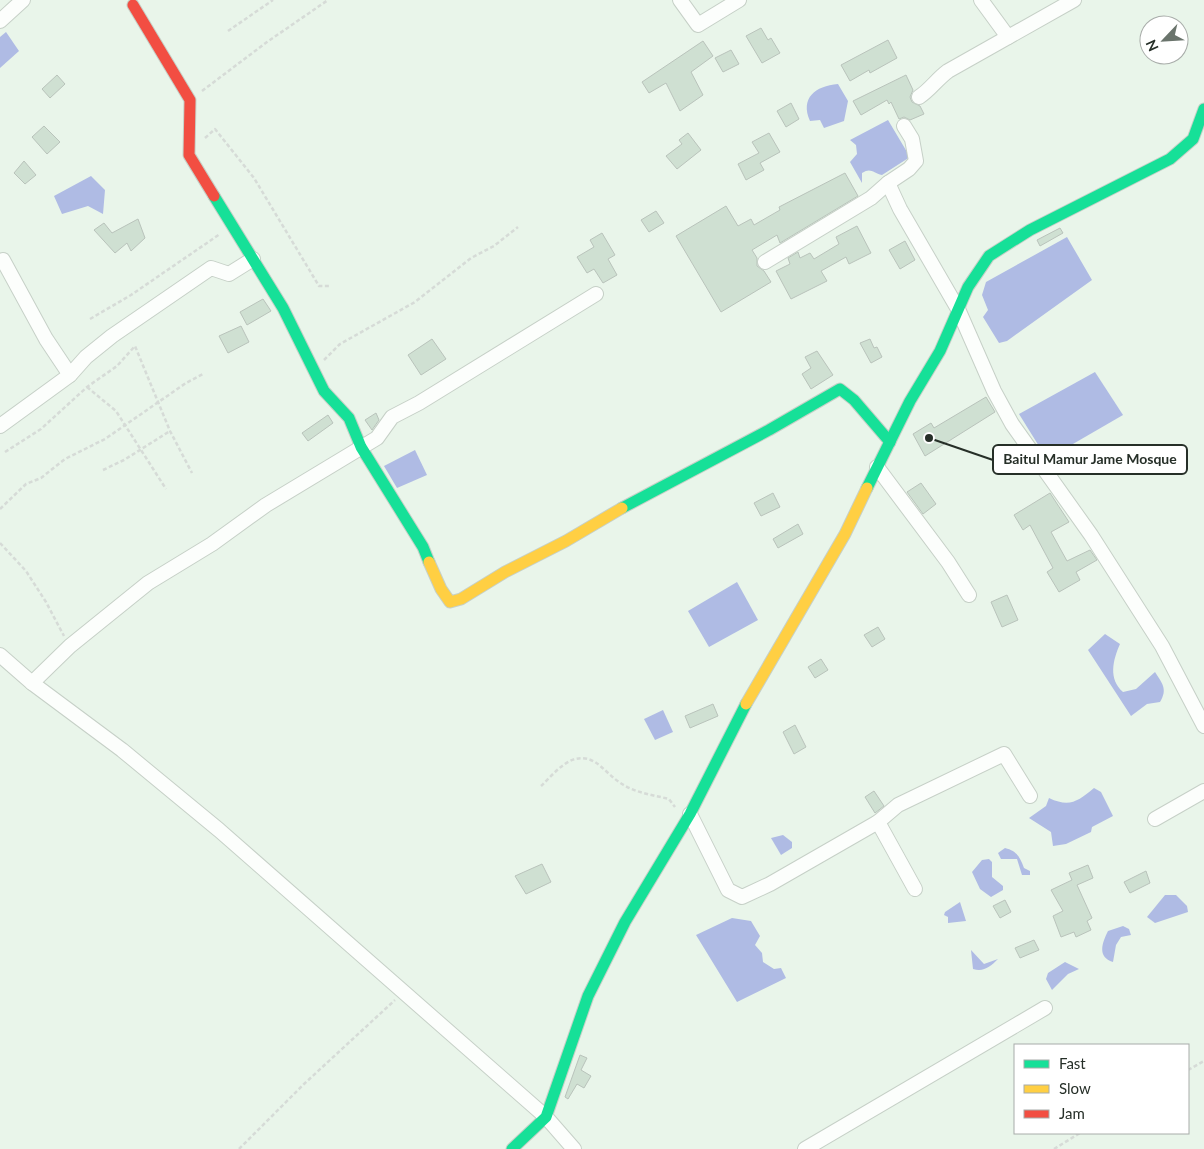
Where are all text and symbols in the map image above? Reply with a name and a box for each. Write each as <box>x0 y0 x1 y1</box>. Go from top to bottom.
north arrow <box>1139 15 1189 65</box>
text: N <box>1142 37 1162 54</box>
callout: Baitul Mamur Jame Mosque <box>993 445 1187 474</box>
text: Baitul Mamur Jame Mosque <box>1003 450 1177 467</box>
legend <box>1014 1044 1189 1134</box>
text: Fast <box>1059 1054 1086 1072</box>
text: Slow <box>1059 1079 1091 1097</box>
text: Jam <box>1059 1104 1085 1122</box>

